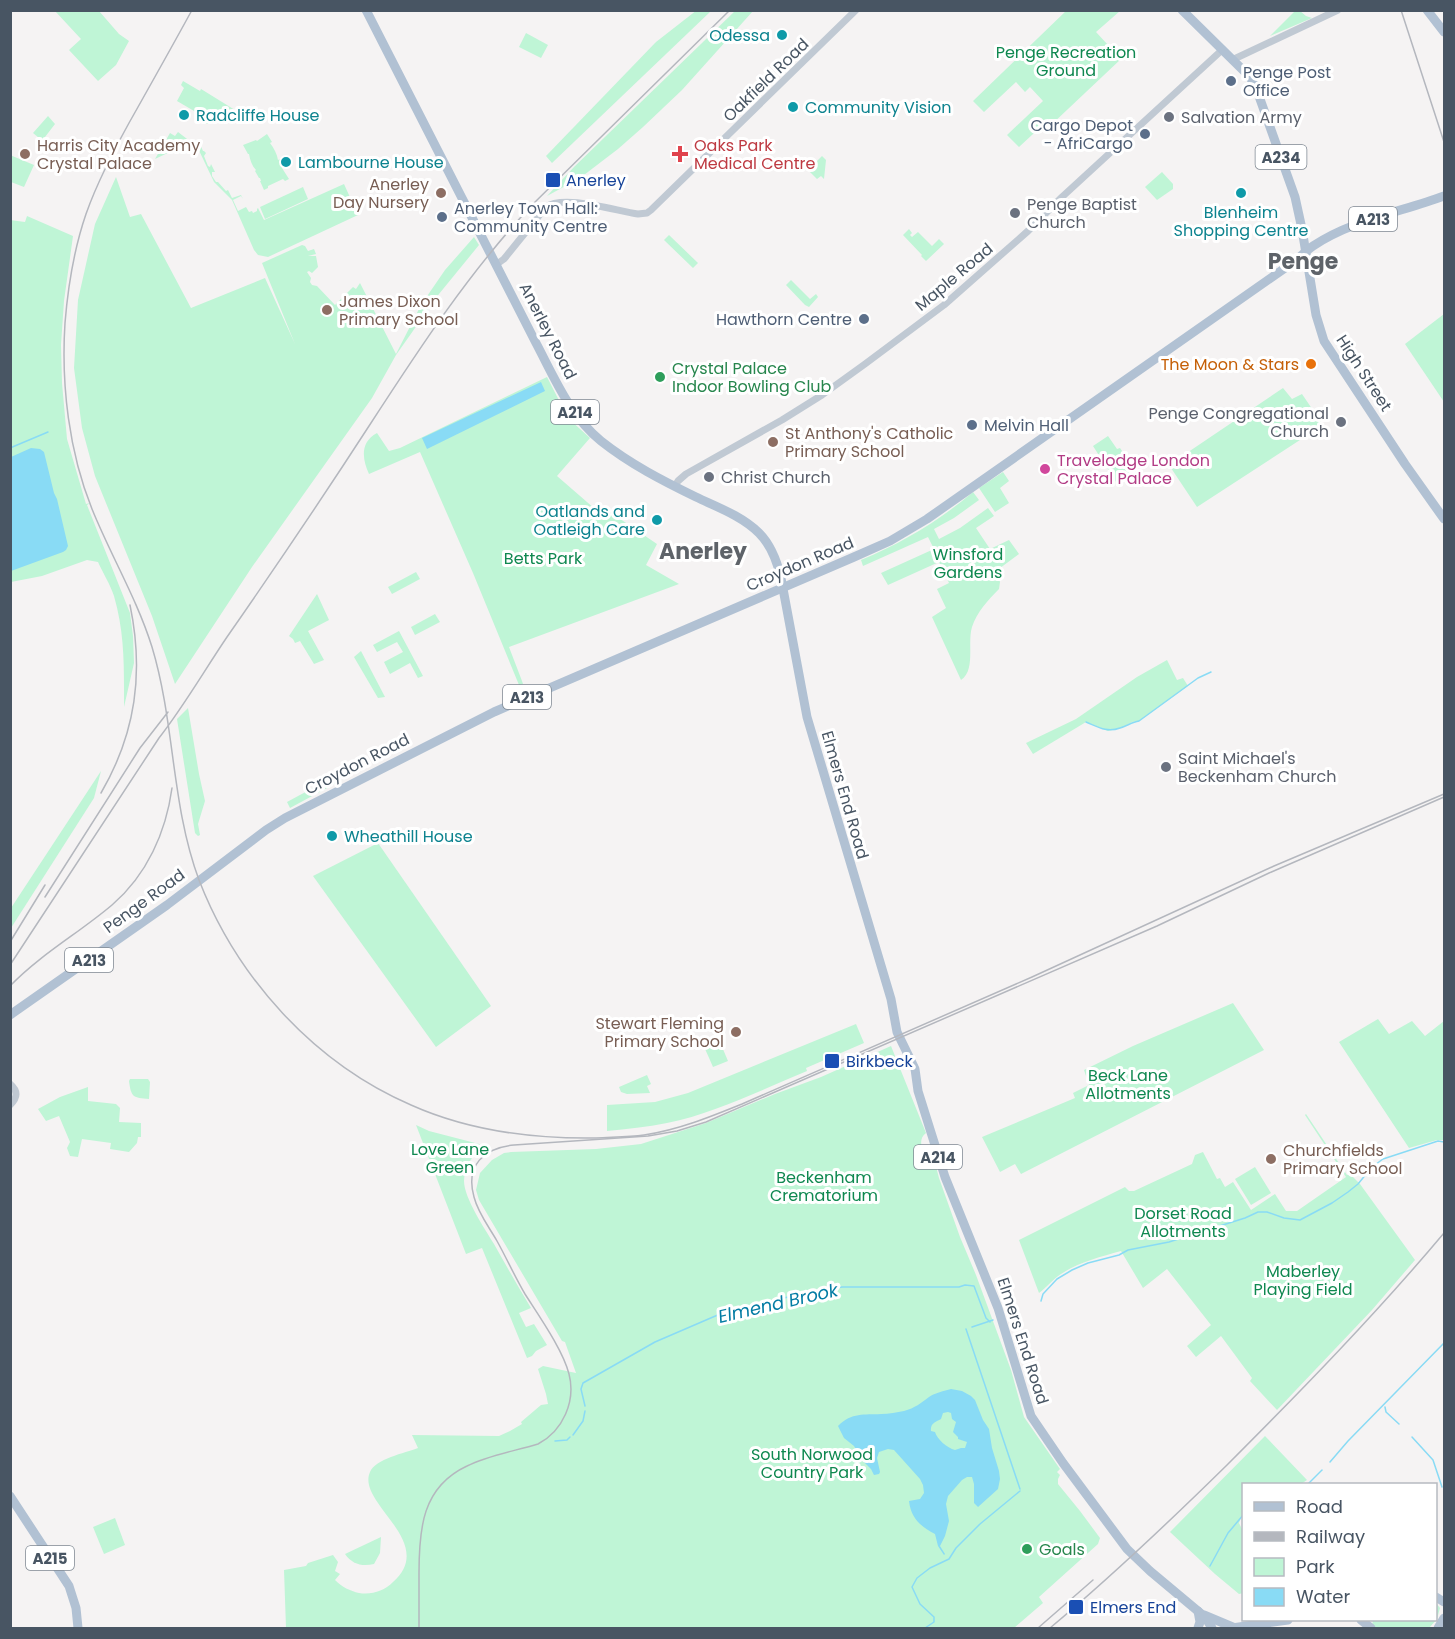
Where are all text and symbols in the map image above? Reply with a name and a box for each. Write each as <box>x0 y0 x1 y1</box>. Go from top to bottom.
place label: Odessa <box>709 24 770 47</box>
marker: Odessa <box>775 28 789 42</box>
street label: Oakfield Road <box>718 33 814 127</box>
park label: Penge Recreation Ground <box>996 41 1136 82</box>
place label: Penge Post Office <box>1243 61 1331 102</box>
marker: Penge Post Office <box>1224 74 1238 88</box>
place label: Community Vision <box>805 96 952 119</box>
marker: Community Vision <box>786 100 800 114</box>
place label: Radcliffe House <box>196 104 320 127</box>
place label: Salvation Army <box>1181 106 1302 129</box>
marker: Radcliffe House <box>177 108 191 122</box>
marker: Salvation Army <box>1162 110 1176 124</box>
place label: Cargo Depot - AfriCargo <box>1030 114 1133 155</box>
marker: Cargo Depot - AfriCargo <box>1138 127 1152 141</box>
place label: Harris City Academy Crystal Palace <box>37 134 200 175</box>
place label: Oaks Park Medical Centre <box>694 134 815 175</box>
marker: Oaks Park Medical Centre <box>671 145 689 163</box>
road number: A234 <box>1256 145 1306 169</box>
marker: Harris City Academy Crystal Palace <box>18 147 32 161</box>
place label: Lambourne House <box>298 151 444 174</box>
marker: Lambourne House <box>279 155 293 169</box>
place label: Anerley <box>566 169 626 192</box>
marker: Anerley <box>544 171 562 189</box>
place label: Anerley Day Nursery <box>333 173 429 214</box>
marker: Anerley Day Nursery <box>434 186 448 200</box>
marker: Blenheim Shopping Centre <box>1234 186 1248 200</box>
place label: Penge Baptist Church <box>1027 193 1137 234</box>
place label: Anerley Town Hall: Community Centre <box>454 197 607 238</box>
place label: Blenheim Shopping Centre <box>1174 201 1309 242</box>
marker: Penge Baptist Church <box>1008 206 1022 220</box>
road number: A213 <box>1349 207 1397 231</box>
marker: Anerley Town Hall: Community Centre <box>435 210 449 224</box>
street label: Maple Road <box>910 238 998 316</box>
district label: Penge <box>1268 246 1338 277</box>
street label: Anerley Road <box>514 279 582 383</box>
place label: James Dixon Primary School <box>339 290 458 331</box>
marker: James Dixon Primary School <box>320 303 334 317</box>
place label: Hawthorn Centre <box>716 308 852 331</box>
marker: Hawthorn Centre <box>857 312 871 326</box>
street label: High Street <box>1331 330 1397 416</box>
place label: The Moon & Stars <box>1161 353 1299 376</box>
place label: Crystal Palace Indoor Bowling Club <box>672 357 832 398</box>
marker: The Moon & Stars <box>1304 357 1318 371</box>
marker: Crystal Palace Indoor Bowling Club <box>653 370 667 384</box>
road number: A214 <box>551 400 599 424</box>
place label: Penge Congregational Church <box>1148 402 1329 443</box>
place label: Melvin Hall <box>984 414 1069 437</box>
marker: Penge Congregational Church <box>1334 415 1348 429</box>
marker: Melvin Hall <box>965 418 979 432</box>
place label: St Anthony's Catholic Primary School <box>785 422 954 463</box>
marker: St Anthony's Catholic Primary School <box>766 435 780 449</box>
place label: Travelodge London Crystal Palace <box>1057 449 1210 490</box>
marker: Travelodge London Crystal Palace <box>1038 462 1052 476</box>
place label: Christ Church <box>721 466 831 489</box>
marker: Christ Church <box>702 470 716 484</box>
place label: Oatlands and Oatleigh Care <box>534 500 645 541</box>
marker: Oatlands and Oatleigh Care <box>650 513 664 527</box>
street label: Croydon Road <box>743 531 857 597</box>
district label: Anerley <box>659 536 747 567</box>
park label: Winsford Gardens <box>933 543 1003 584</box>
park label: Betts Park <box>504 547 583 570</box>
road number: A213 <box>503 685 551 709</box>
street label: Croydon Road <box>301 728 413 800</box>
street label: Elmers End Road <box>816 728 874 862</box>
place label: Saint Michael's Beckenham Church <box>1178 747 1336 788</box>
marker: Saint Michael's Beckenham Church <box>1159 760 1173 774</box>
place label: Wheathill House <box>344 825 473 848</box>
marker: Wheathill House <box>325 829 339 843</box>
street label: Penge Road <box>98 863 190 939</box>
road number: A213 <box>65 948 113 972</box>
place label: Stewart Fleming Primary School <box>595 1012 724 1053</box>
marker: Stewart Fleming Primary School <box>729 1025 743 1039</box>
place label: Birkbeck <box>846 1050 913 1073</box>
marker: Birkbeck <box>823 1052 841 1070</box>
park label: Beck Lane Allotments <box>1085 1064 1171 1105</box>
park label: Love Lane Green <box>411 1138 489 1179</box>
place label: Churchfields Primary School <box>1283 1139 1402 1180</box>
road number: A214 <box>914 1145 962 1169</box>
marker: Churchfields Primary School <box>1264 1152 1278 1166</box>
park label: Beckenham Crematorium <box>770 1166 878 1207</box>
park label: Dorset Road Allotments <box>1134 1202 1232 1243</box>
park label: Maberley Playing Field <box>1254 1260 1352 1301</box>
street label: Elmers End Road <box>992 1275 1054 1407</box>
water label: Elmend Brook <box>716 1277 841 1329</box>
park label: South Norwood Country Park <box>751 1443 873 1484</box>
legend <box>1242 1483 1437 1621</box>
text: Road <box>1296 1494 1343 1519</box>
text: Railway <box>1296 1524 1365 1549</box>
place label: Goals <box>1039 1538 1085 1561</box>
marker: Goals <box>1020 1542 1034 1556</box>
road number: A215 <box>26 1546 74 1570</box>
text: Park <box>1296 1554 1335 1579</box>
text: Water <box>1296 1584 1350 1609</box>
place label: Elmers End <box>1090 1596 1176 1619</box>
marker: Elmers End <box>1067 1598 1085 1616</box>

